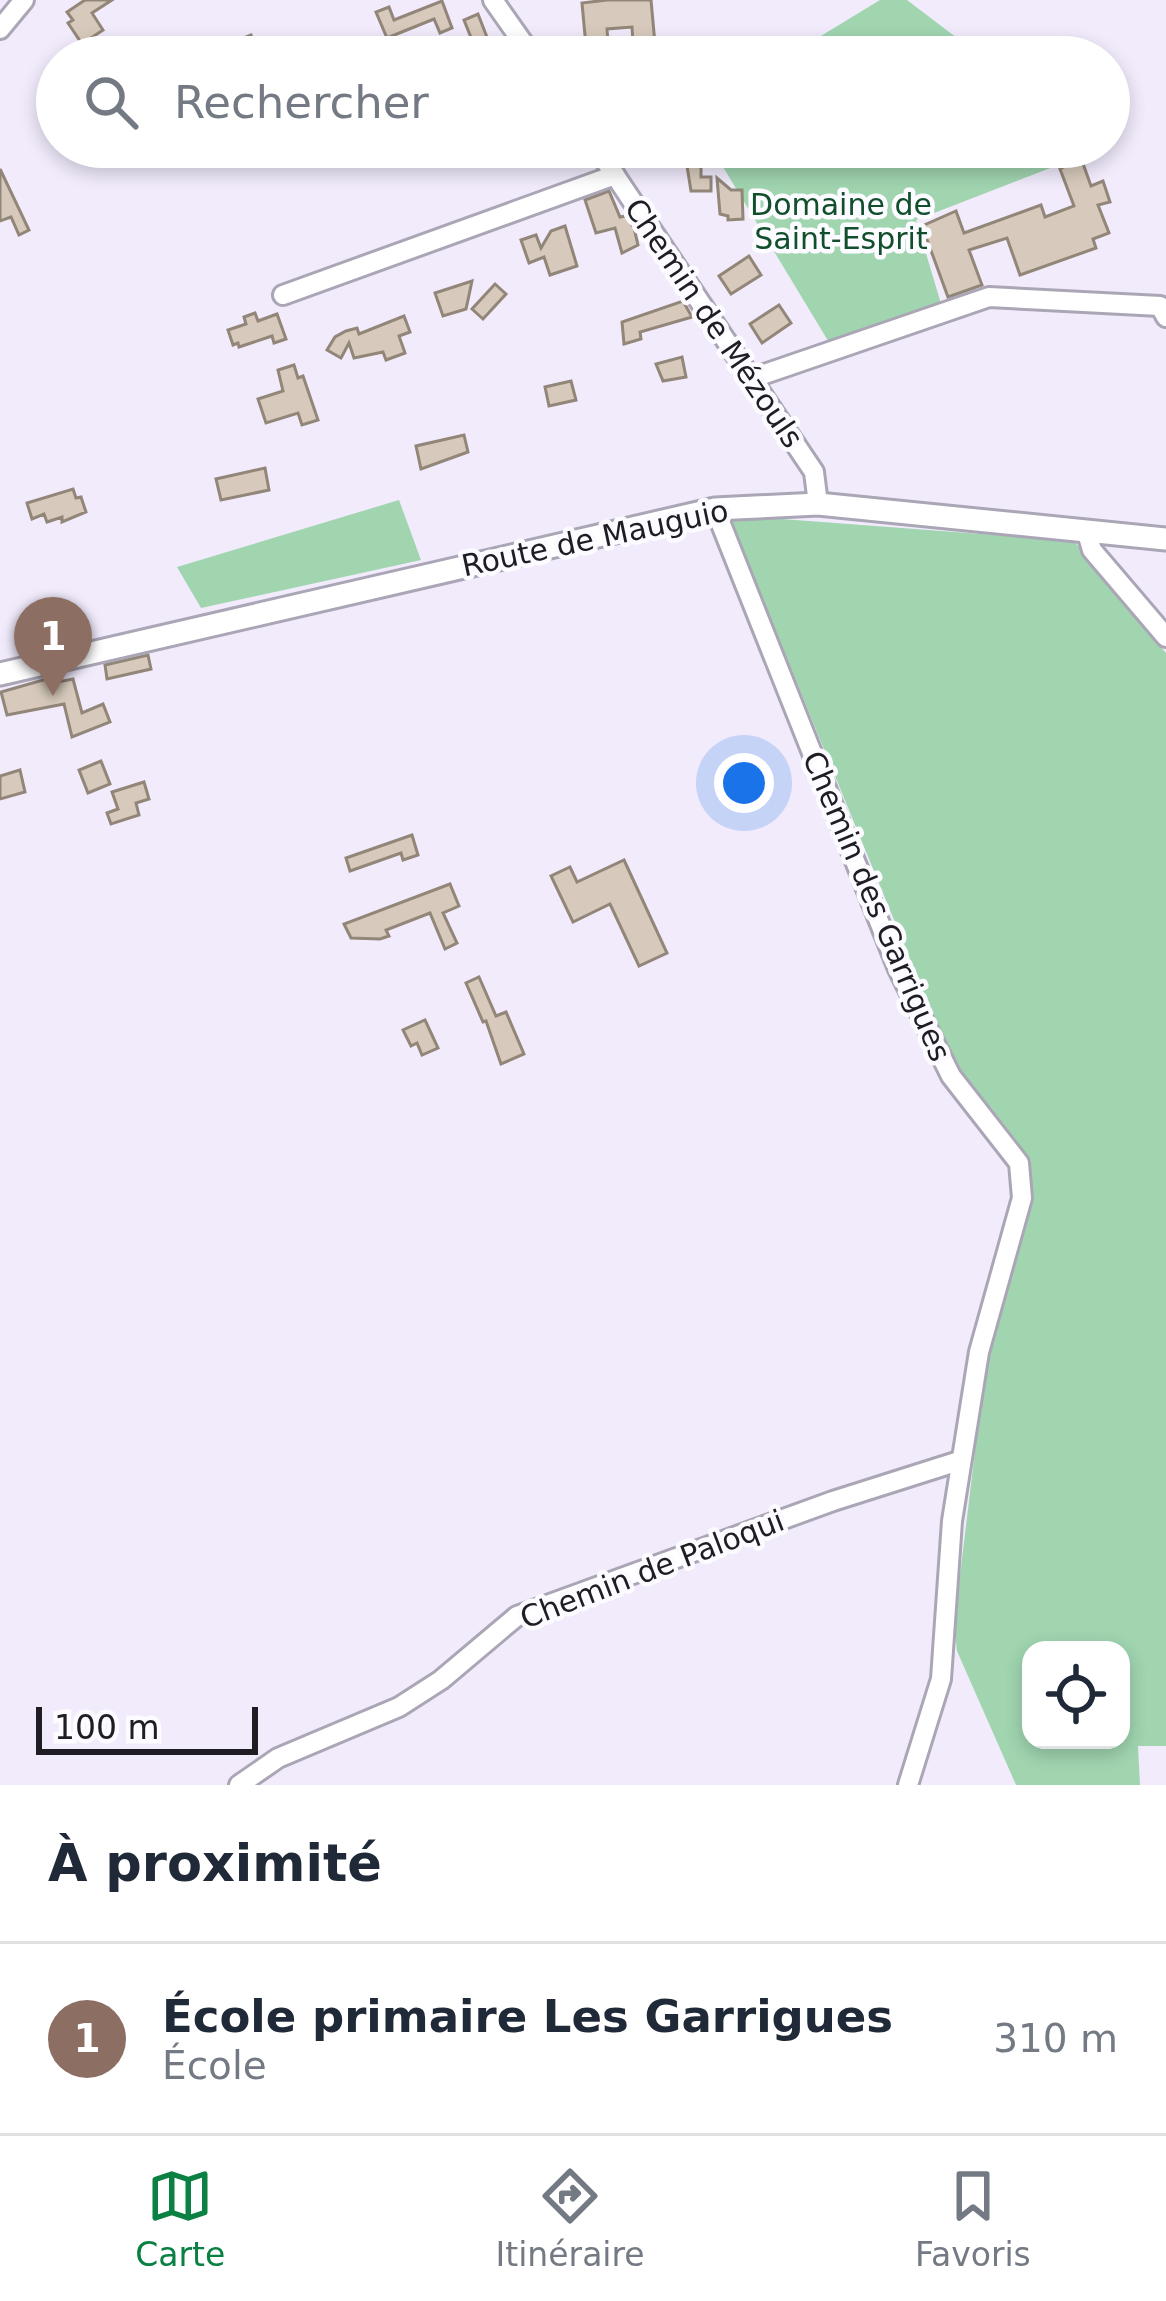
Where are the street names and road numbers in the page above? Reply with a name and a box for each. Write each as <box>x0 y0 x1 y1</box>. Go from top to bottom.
street label: Chemin de Mézouls <box>618 192 810 454</box>
street label: Route de Mauguio <box>458 493 732 583</box>
street label: Chemin des Garrigues <box>796 746 958 1066</box>
street label: Chemin de Paloqui <box>515 1503 789 1635</box>

